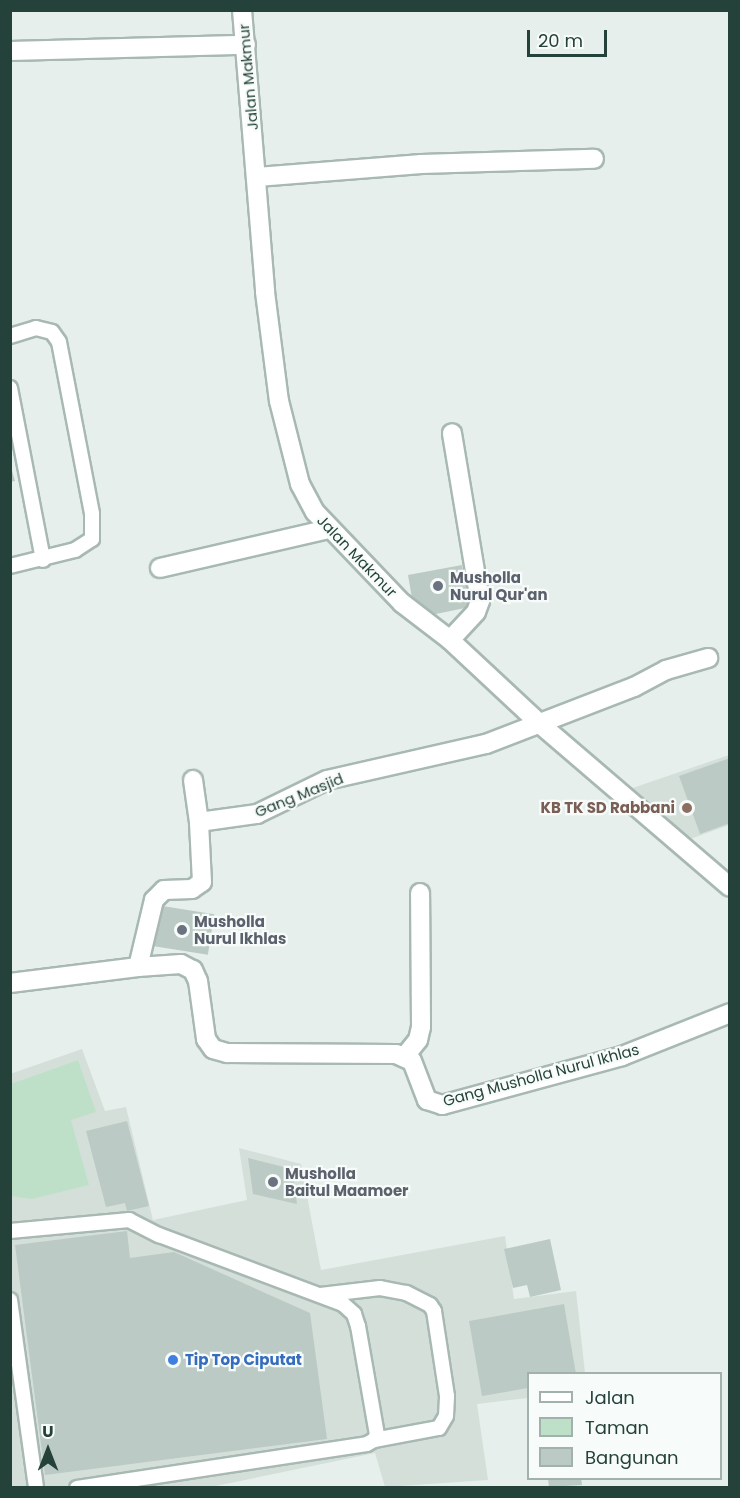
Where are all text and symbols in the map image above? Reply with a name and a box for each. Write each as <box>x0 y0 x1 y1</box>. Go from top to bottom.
scale bar <box>530 18 610 56</box>
street label: Jalan Makmur <box>234 23 262 131</box>
text: 20 m <box>538 28 583 53</box>
street label: Jalan Makmur <box>313 511 401 601</box>
place label: Musholla Nurul Qur'an <box>450 568 547 603</box>
marker: Musholla Nurul Qur'an <box>431 579 445 593</box>
street label: Gang Masjid <box>252 769 346 821</box>
place label: KB TK SD Rabbani <box>541 799 675 817</box>
marker: KB TK SD Rabbani <box>680 801 694 815</box>
place label: Musholla Nurul Ikhlas <box>194 912 286 947</box>
marker: Musholla Nurul Ikhlas <box>175 923 189 937</box>
street label: Gang Musholla Nurul Ikhlas <box>441 1040 641 1110</box>
place label: Musholla Baitul Maamoer <box>285 1164 409 1199</box>
marker: Musholla Baitul Maamoer <box>266 1175 280 1189</box>
place label: Tip Top Ciputat <box>185 1351 302 1369</box>
marker: Tip Top Ciputat <box>166 1353 180 1367</box>
legend <box>527 1372 722 1480</box>
text: Jalan <box>585 1385 635 1410</box>
text: Taman <box>585 1415 649 1440</box>
north arrow <box>18 1420 78 1480</box>
text: U <box>42 1420 54 1443</box>
text: Bangunan <box>585 1445 679 1470</box>

